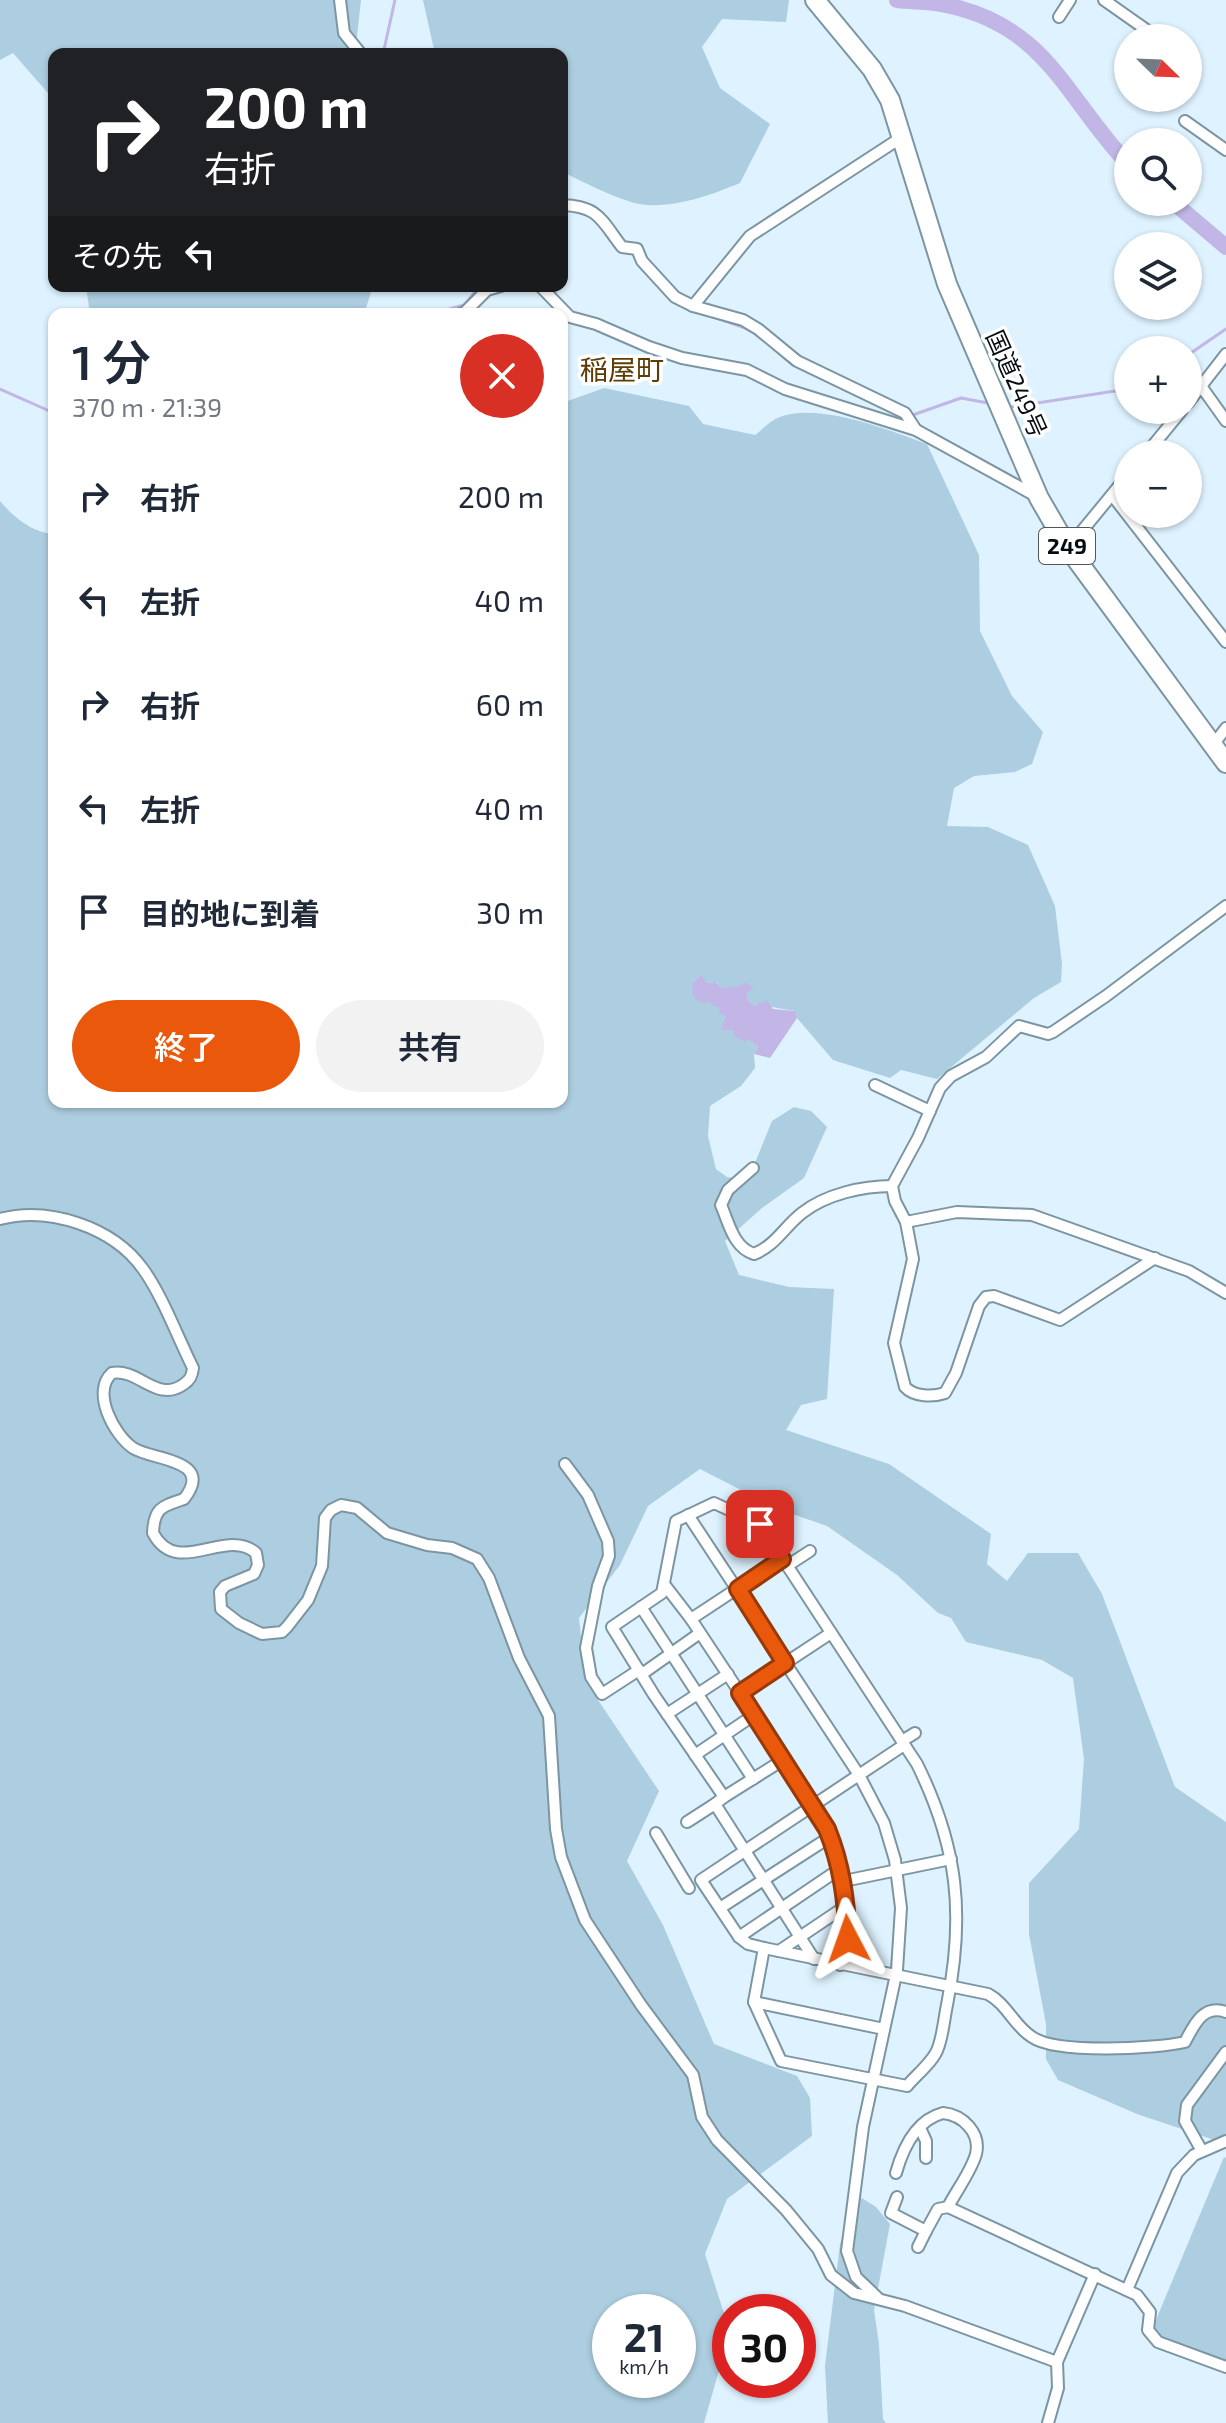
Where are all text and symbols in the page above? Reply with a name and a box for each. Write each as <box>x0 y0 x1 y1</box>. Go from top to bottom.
north arrow <box>1114 24 1202 112</box>
map controls <box>1114 24 1202 528</box>
text: 200 m <box>204 72 369 139</box>
icon: right <box>72 80 176 184</box>
button: search <box>1114 128 1202 216</box>
text: 右折 <box>204 146 276 189</box>
icon: left <box>178 232 222 276</box>
button: layers <box>1114 232 1202 320</box>
text: その先 <box>72 237 162 273</box>
street label: 国道249号 <box>981 325 1054 441</box>
text: 1 分 <box>72 332 151 390</box>
button: close <box>460 334 544 418</box>
button: + <box>1114 336 1202 424</box>
district label: 稲屋町 <box>580 352 664 386</box>
text: 370 m · 21:39 <box>72 391 222 422</box>
button: − <box>1114 440 1202 528</box>
icon: right <box>72 474 116 518</box>
text: 200 m <box>458 478 544 514</box>
text: 右折 <box>140 479 200 515</box>
road number: 249 <box>1039 528 1095 564</box>
icon: left <box>72 578 116 622</box>
text: 40 m <box>474 582 544 618</box>
text: 左折 <box>140 583 200 619</box>
icon: right <box>72 682 116 726</box>
text: 60 m <box>476 686 544 722</box>
text: 右折 <box>140 687 200 723</box>
icon: left <box>72 786 116 830</box>
text: 40 m <box>474 790 544 826</box>
text: 左折 <box>140 791 200 827</box>
icon: arrive <box>72 890 116 934</box>
text: 30 m <box>476 894 544 930</box>
text: 目的地に到着 <box>140 895 320 931</box>
button: 終了 <box>72 1000 300 1092</box>
button: 共有 <box>316 1000 544 1092</box>
pin <box>726 1490 794 1558</box>
icon: arrive <box>738 1502 782 1546</box>
position arrow <box>806 1897 890 1981</box>
speed limit sign: 30 <box>712 2294 816 2398</box>
text: 21 <box>624 2312 664 2360</box>
text: km/h <box>619 2354 669 2378</box>

